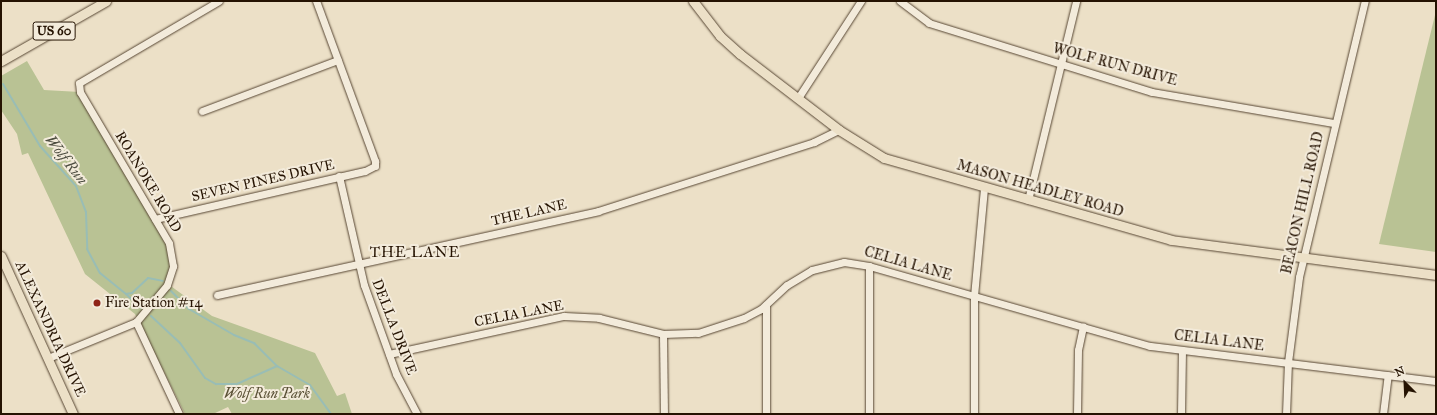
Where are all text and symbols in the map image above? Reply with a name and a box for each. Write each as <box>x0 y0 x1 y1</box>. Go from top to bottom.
road number: US 60 <box>32 20 76 42</box>
street label: WOLF RUN DRIVE <box>1051 40 1179 90</box>
street label: ROANOKE ROAD <box>111 128 185 236</box>
street label: BEACON HILL ROAD <box>1278 130 1328 276</box>
water label: Wolf Run <box>41 132 91 188</box>
street label: SEVEN PINES DRIVE <box>190 156 336 206</box>
street label: MASON HEADLEY ROAD <box>955 157 1125 221</box>
street label: THE LANE <box>490 196 568 230</box>
street label: CELIA LANE <box>862 243 954 285</box>
district label: THE LANE <box>370 244 460 262</box>
street label: ALEXANDRIA DRIVE <box>11 259 89 399</box>
street label: DELLA DRIVE <box>368 277 420 377</box>
place label: Fire Station #14 <box>105 295 202 311</box>
street label: CELIA LANE <box>473 297 565 331</box>
marker: Fire Station #14 <box>92 298 102 308</box>
street label: CELIA LANE <box>1173 327 1265 355</box>
north arrow <box>1385 363 1425 403</box>
text: N <box>1393 364 1407 379</box>
park label: Wolf Run Park <box>224 386 310 402</box>

